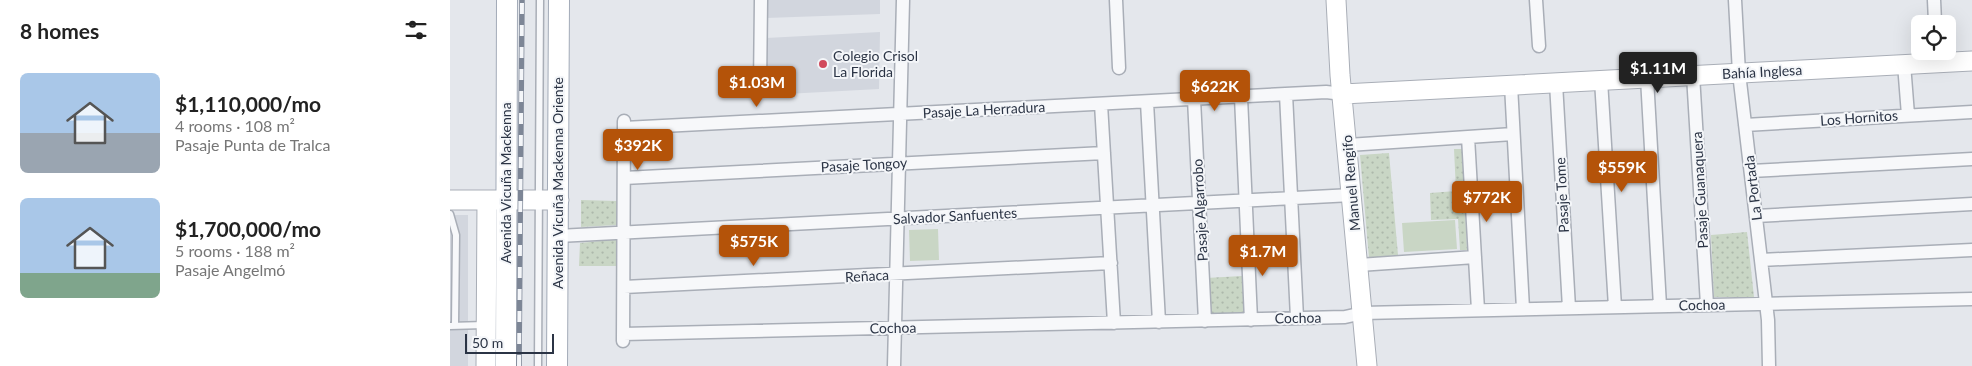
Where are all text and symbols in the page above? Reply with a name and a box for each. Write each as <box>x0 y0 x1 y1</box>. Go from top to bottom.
map controls <box>1911 15 1956 60</box>
button: locate <box>1911 15 1956 60</box>
icon: filters <box>402 16 430 44</box>
text: 8 homes <box>20 18 99 43</box>
place label: Colegio Crisol La Florida <box>833 47 918 80</box>
pin: $1.11M <box>1617 52 1699 94</box>
marker: Colegio Crisol La Florida <box>817 58 829 70</box>
text: $1.11M <box>1630 58 1686 77</box>
street label: Bahía Inglesa <box>1721 61 1803 82</box>
pin: $1.03M <box>716 66 798 108</box>
pin: $622K <box>1180 70 1250 112</box>
text: $1.03M <box>729 72 785 91</box>
text: $622K <box>1191 76 1239 95</box>
street label: Avenida Vicuña Mackenna Oriente <box>549 77 566 289</box>
text: $1,110,000/mo <box>175 91 321 116</box>
icon: home <box>60 93 120 153</box>
street label: Pasaje La Herradura <box>922 98 1046 121</box>
street label: Avenida Vicuña Mackenna <box>497 102 514 264</box>
street label: Los Hornitos <box>1819 106 1898 129</box>
text: 4 rooms · 108 m² <box>175 116 295 135</box>
pin: $392K <box>603 128 673 171</box>
street label: Pasaje Guanaquera <box>1688 131 1711 249</box>
street label: Manuel Rengifo <box>1338 134 1363 232</box>
text: Pasaje Punta de Tralca <box>175 135 330 154</box>
text: $392K <box>614 135 662 154</box>
pin: $559K <box>1587 150 1657 193</box>
street label: Pasaje Tongoy <box>820 154 908 175</box>
street label: La Portada <box>1740 154 1765 222</box>
street label: Pasaje Tome <box>1551 157 1572 233</box>
text: $559K <box>1598 157 1646 176</box>
street label: Pasaje Algarrobo <box>1188 158 1211 262</box>
pin: $772K <box>1452 180 1522 223</box>
text: $772K <box>1463 187 1511 206</box>
street label: Salvador Sanfuentes <box>892 204 1018 227</box>
text: $1,700,000/mo <box>175 216 321 241</box>
icon: home <box>60 218 120 278</box>
pin: $575K <box>719 224 789 267</box>
text: $575K <box>730 231 778 250</box>
pin: $1.7M <box>1228 234 1298 277</box>
text: 5 rooms · 188 m² <box>175 241 295 260</box>
text: $1.7M <box>1240 241 1286 260</box>
text: Pasaje Angelmó <box>175 260 285 279</box>
street label: Reñaca <box>844 266 889 285</box>
street label: Cochoa <box>1679 296 1725 313</box>
street label: Cochoa <box>1275 309 1321 326</box>
street label: Cochoa <box>870 319 916 336</box>
scale bar <box>465 331 554 354</box>
text: 50 m <box>472 334 503 351</box>

